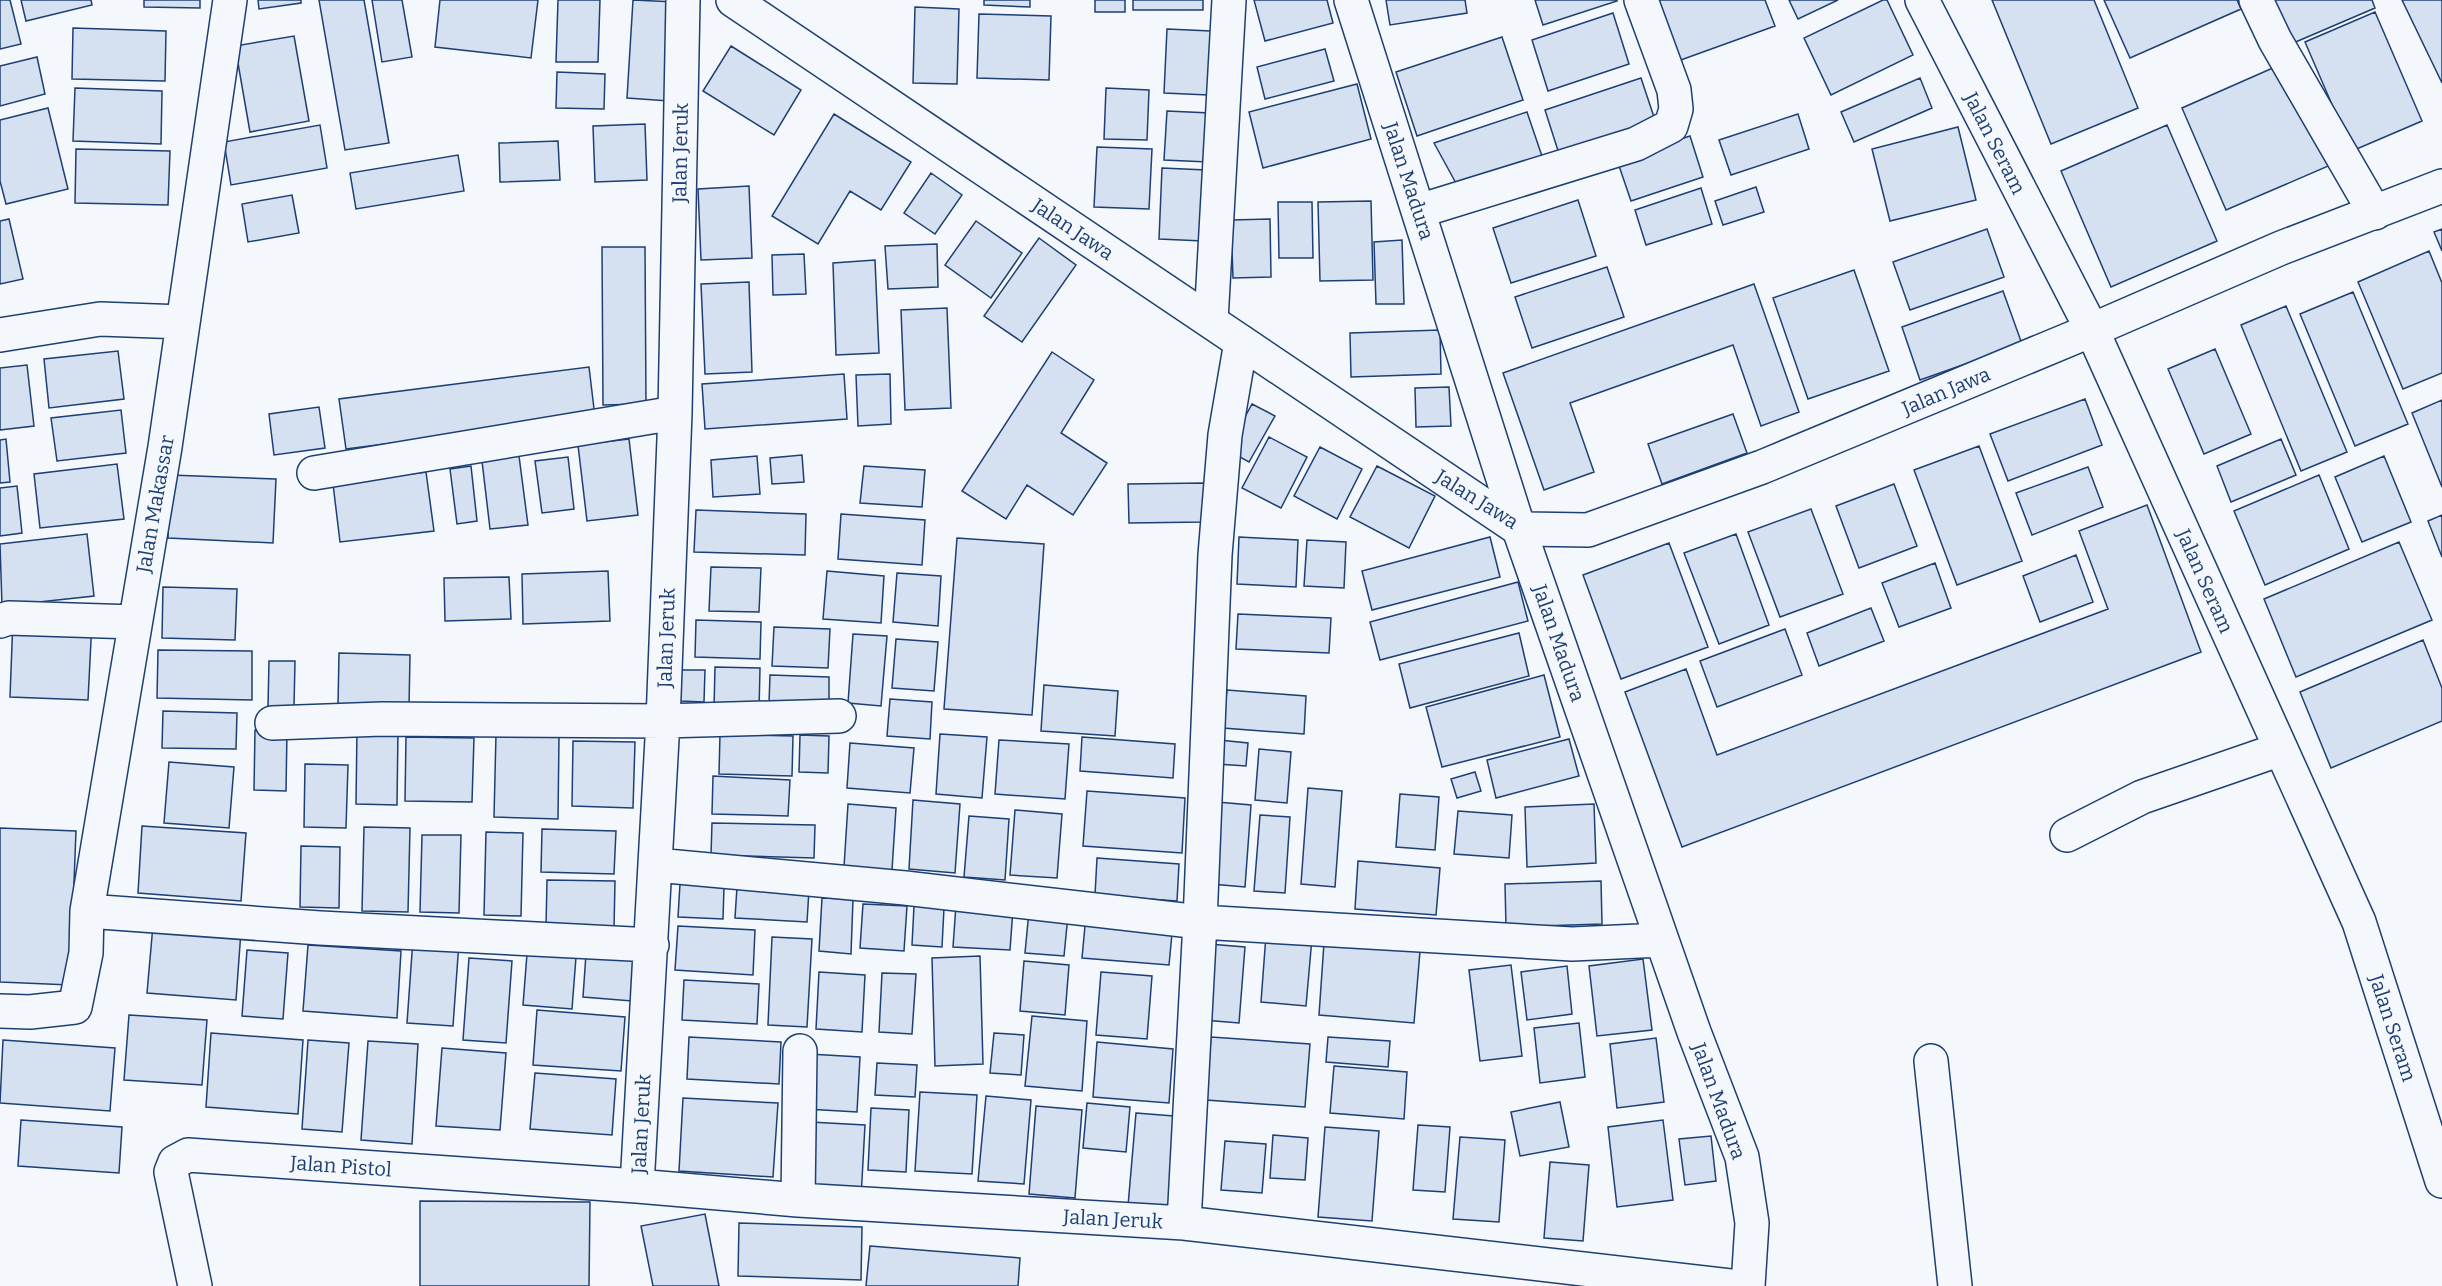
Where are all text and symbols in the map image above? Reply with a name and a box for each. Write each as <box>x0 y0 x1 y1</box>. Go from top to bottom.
street label: Jalan Seram <box>1959 87 2031 198</box>
street label: Jalan Jeruk <box>667 102 693 204</box>
street label: Jalan Madura <box>1378 118 1439 243</box>
street label: Jalan Jawa <box>1027 192 1118 265</box>
street label: Jalan Jawa <box>1897 362 1994 421</box>
street label: Jalan Makassar <box>131 433 179 576</box>
street label: Jalan Jawa <box>1430 464 1523 534</box>
street label: Jalan Seram <box>2171 524 2239 637</box>
street label: Jalan Madura <box>1527 580 1590 705</box>
street label: Jalan Jeruk <box>652 587 680 689</box>
street label: Jalan Seram <box>2364 970 2422 1085</box>
street label: Jalan Madura <box>1687 1039 1751 1163</box>
street label: Jalan Jeruk <box>626 1073 656 1176</box>
street label: Jalan Pistol <box>288 1150 393 1182</box>
street label: Jalan Jeruk <box>1061 1204 1164 1234</box>

